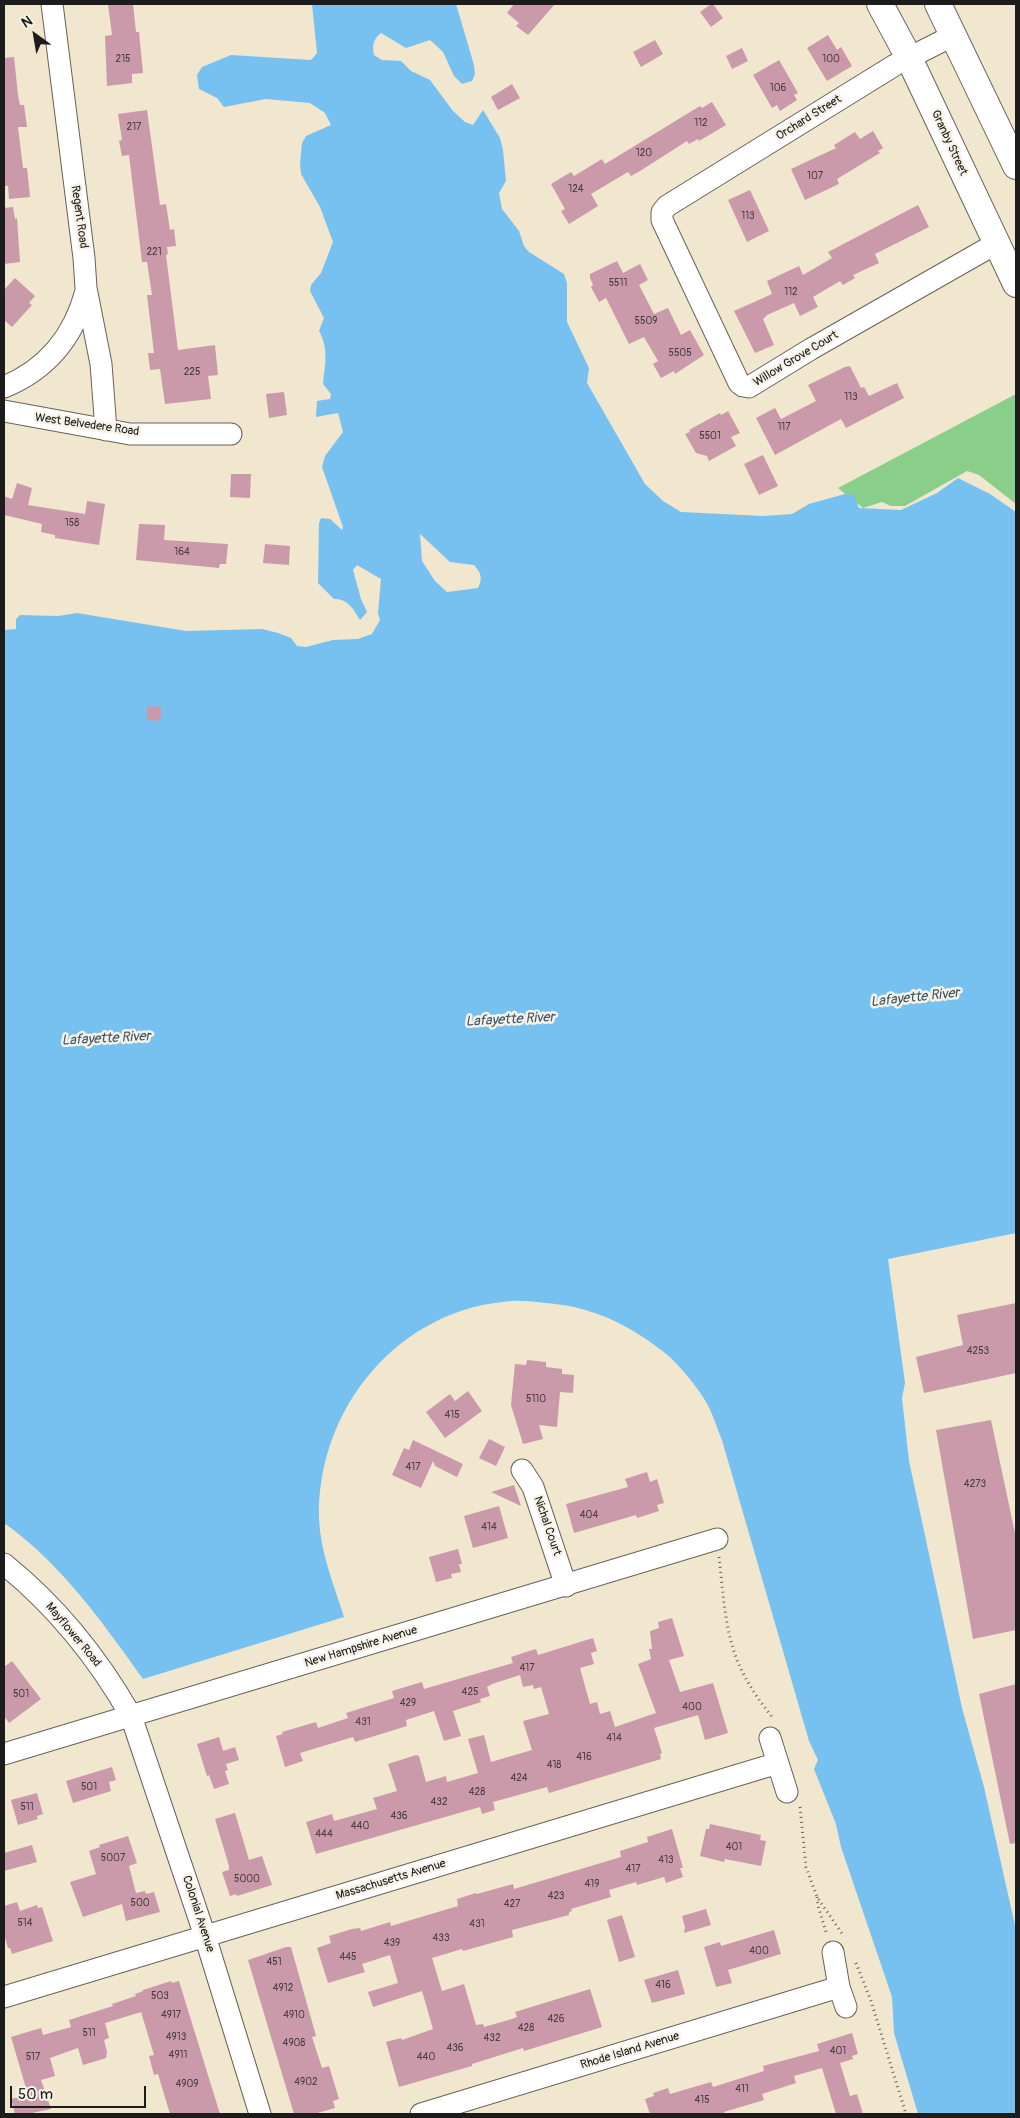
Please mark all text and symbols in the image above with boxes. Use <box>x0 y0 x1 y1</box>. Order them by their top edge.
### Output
north arrow <box>10 10 60 60</box>
text: N <box>18 12 35 32</box>
house number: 215 <box>116 53 130 65</box>
house number: 100 <box>822 53 840 65</box>
house number: 106 <box>770 82 786 94</box>
street label: Orchard Street <box>774 92 844 144</box>
street label: Granby Street <box>928 108 970 178</box>
house number: 112 <box>694 117 708 129</box>
house number: 217 <box>127 121 141 133</box>
house number: 120 <box>636 147 652 159</box>
house number: 107 <box>807 170 823 182</box>
house number: 124 <box>568 183 584 195</box>
street label: Regent Road <box>67 185 91 249</box>
house number: 113 <box>741 210 755 222</box>
house number: 221 <box>146 246 162 258</box>
house number: 5511 <box>609 277 627 289</box>
house number: 112 <box>784 286 798 298</box>
house number: 5509 <box>635 315 657 327</box>
street label: Willow Grove Court <box>751 328 841 390</box>
house number: 5505 <box>668 347 692 359</box>
house number: 225 <box>184 366 200 378</box>
house number: 113 <box>844 391 858 403</box>
street label: West Belvedere Road <box>34 411 140 439</box>
house number: 117 <box>777 421 791 433</box>
house number: 5501 <box>699 430 721 442</box>
house number: 158 <box>65 517 79 529</box>
house number: 164 <box>174 546 190 558</box>
water label: Lafayette River <box>870 985 960 1011</box>
water label: Lafayette River <box>465 1009 555 1031</box>
water label: Lafayette River <box>61 1028 151 1050</box>
house number: 4253 <box>967 1345 989 1357</box>
house number: 5110 <box>526 1393 546 1405</box>
house number: 415 <box>444 1409 460 1421</box>
house number: 417 <box>406 1461 420 1473</box>
house number: 4273 <box>964 1478 986 1490</box>
street label: Nichal Court <box>530 1494 564 1558</box>
house number: 404 <box>580 1509 598 1521</box>
house number: 414 <box>481 1521 497 1533</box>
street label: Mayflower Road <box>42 1600 104 1670</box>
street label: New Hampshire Avenue <box>303 1623 419 1671</box>
house number: 417 <box>520 1662 534 1674</box>
house number: 425 <box>462 1686 478 1698</box>
house number: 501 <box>13 1688 29 1700</box>
house number: 429 <box>400 1697 416 1709</box>
house number: 400 <box>682 1701 702 1713</box>
house number: 431 <box>355 1716 371 1728</box>
house number: 414 <box>606 1732 622 1744</box>
house number: 416 <box>576 1751 592 1763</box>
house number: 418 <box>547 1759 561 1771</box>
house number: 424 <box>510 1772 528 1784</box>
house number: 501 <box>81 1781 97 1793</box>
house number: 428 <box>469 1786 485 1798</box>
house number: 432 <box>431 1796 447 1808</box>
house number: 511 <box>20 1801 34 1813</box>
house number: 436 <box>390 1810 408 1822</box>
house number: 440 <box>351 1820 369 1832</box>
house number: 444 <box>315 1828 333 1840</box>
house number: 401 <box>726 1841 742 1853</box>
house number: 5007 <box>101 1852 125 1864</box>
house number: 413 <box>658 1854 674 1866</box>
street label: Massachusetts Avenue <box>334 1856 448 1904</box>
house number: 417 <box>626 1863 640 1875</box>
house number: 5000 <box>234 1873 260 1885</box>
street label: Colonial Avenue <box>179 1874 217 1954</box>
house number: 419 <box>585 1878 599 1890</box>
house number: 423 <box>548 1890 564 1902</box>
house number: 500 <box>130 1897 150 1909</box>
house number: 427 <box>504 1898 520 1910</box>
house number: 514 <box>17 1917 33 1929</box>
house number: 431 <box>469 1918 485 1930</box>
house number: 433 <box>433 1932 449 1944</box>
house number: 439 <box>384 1937 400 1949</box>
house number: 400 <box>749 1945 769 1957</box>
house number: 445 <box>339 1951 357 1963</box>
house number: 451 <box>266 1956 282 1968</box>
house number: 416 <box>655 1979 671 1991</box>
house number: 4912 <box>273 1982 293 1994</box>
house number: 503 <box>151 1990 169 2002</box>
house number: 4917 <box>161 2009 181 2021</box>
house number: 4910 <box>283 2009 305 2021</box>
house number: 426 <box>547 2013 565 2025</box>
house number: 428 <box>518 2022 534 2034</box>
house number: 511 <box>82 2027 96 2039</box>
street label: Rhode Island Avenue <box>579 2029 681 2073</box>
house number: 4913 <box>166 2031 186 2043</box>
house number: 432 <box>484 2032 500 2044</box>
house number: 4908 <box>283 2037 305 2049</box>
house number: 436 <box>446 2042 464 2054</box>
house number: 401 <box>830 2045 846 2057</box>
house number: 4911 <box>169 2049 187 2061</box>
house number: 517 <box>26 2051 40 2063</box>
house number: 440 <box>417 2051 435 2063</box>
scale bar <box>12 2076 149 2108</box>
house number: 4902 <box>294 2076 318 2088</box>
house number: 4909 <box>176 2078 198 2090</box>
house number: 411 <box>735 2083 749 2095</box>
text: 50 m <box>18 2085 53 2104</box>
house number: 415 <box>694 2094 710 2106</box>

